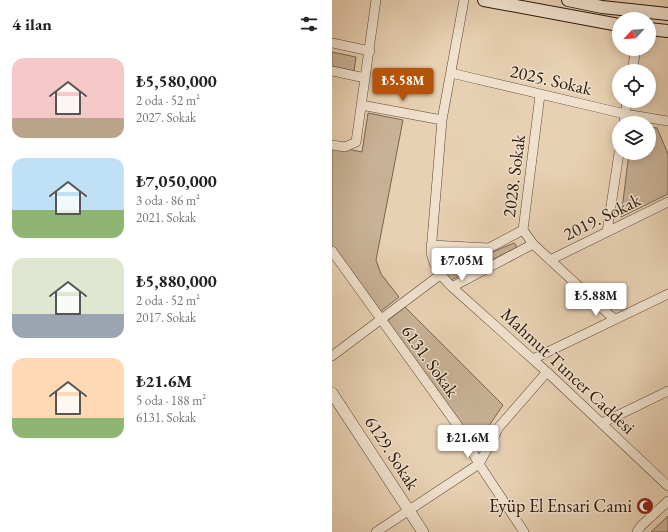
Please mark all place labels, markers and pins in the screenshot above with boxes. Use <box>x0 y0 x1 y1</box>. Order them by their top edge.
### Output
pin: ₺5.58M <box>370 68 436 102</box>
pin: ₺7.05M <box>429 248 495 282</box>
pin: ₺5.88M <box>563 283 629 317</box>
pin: ₺21.6M <box>435 425 501 459</box>
place label: Eyüp El Ensari Cami <box>489 494 633 517</box>
mosque icon: Eyüp El Ensari Cami <box>635 496 655 516</box>

